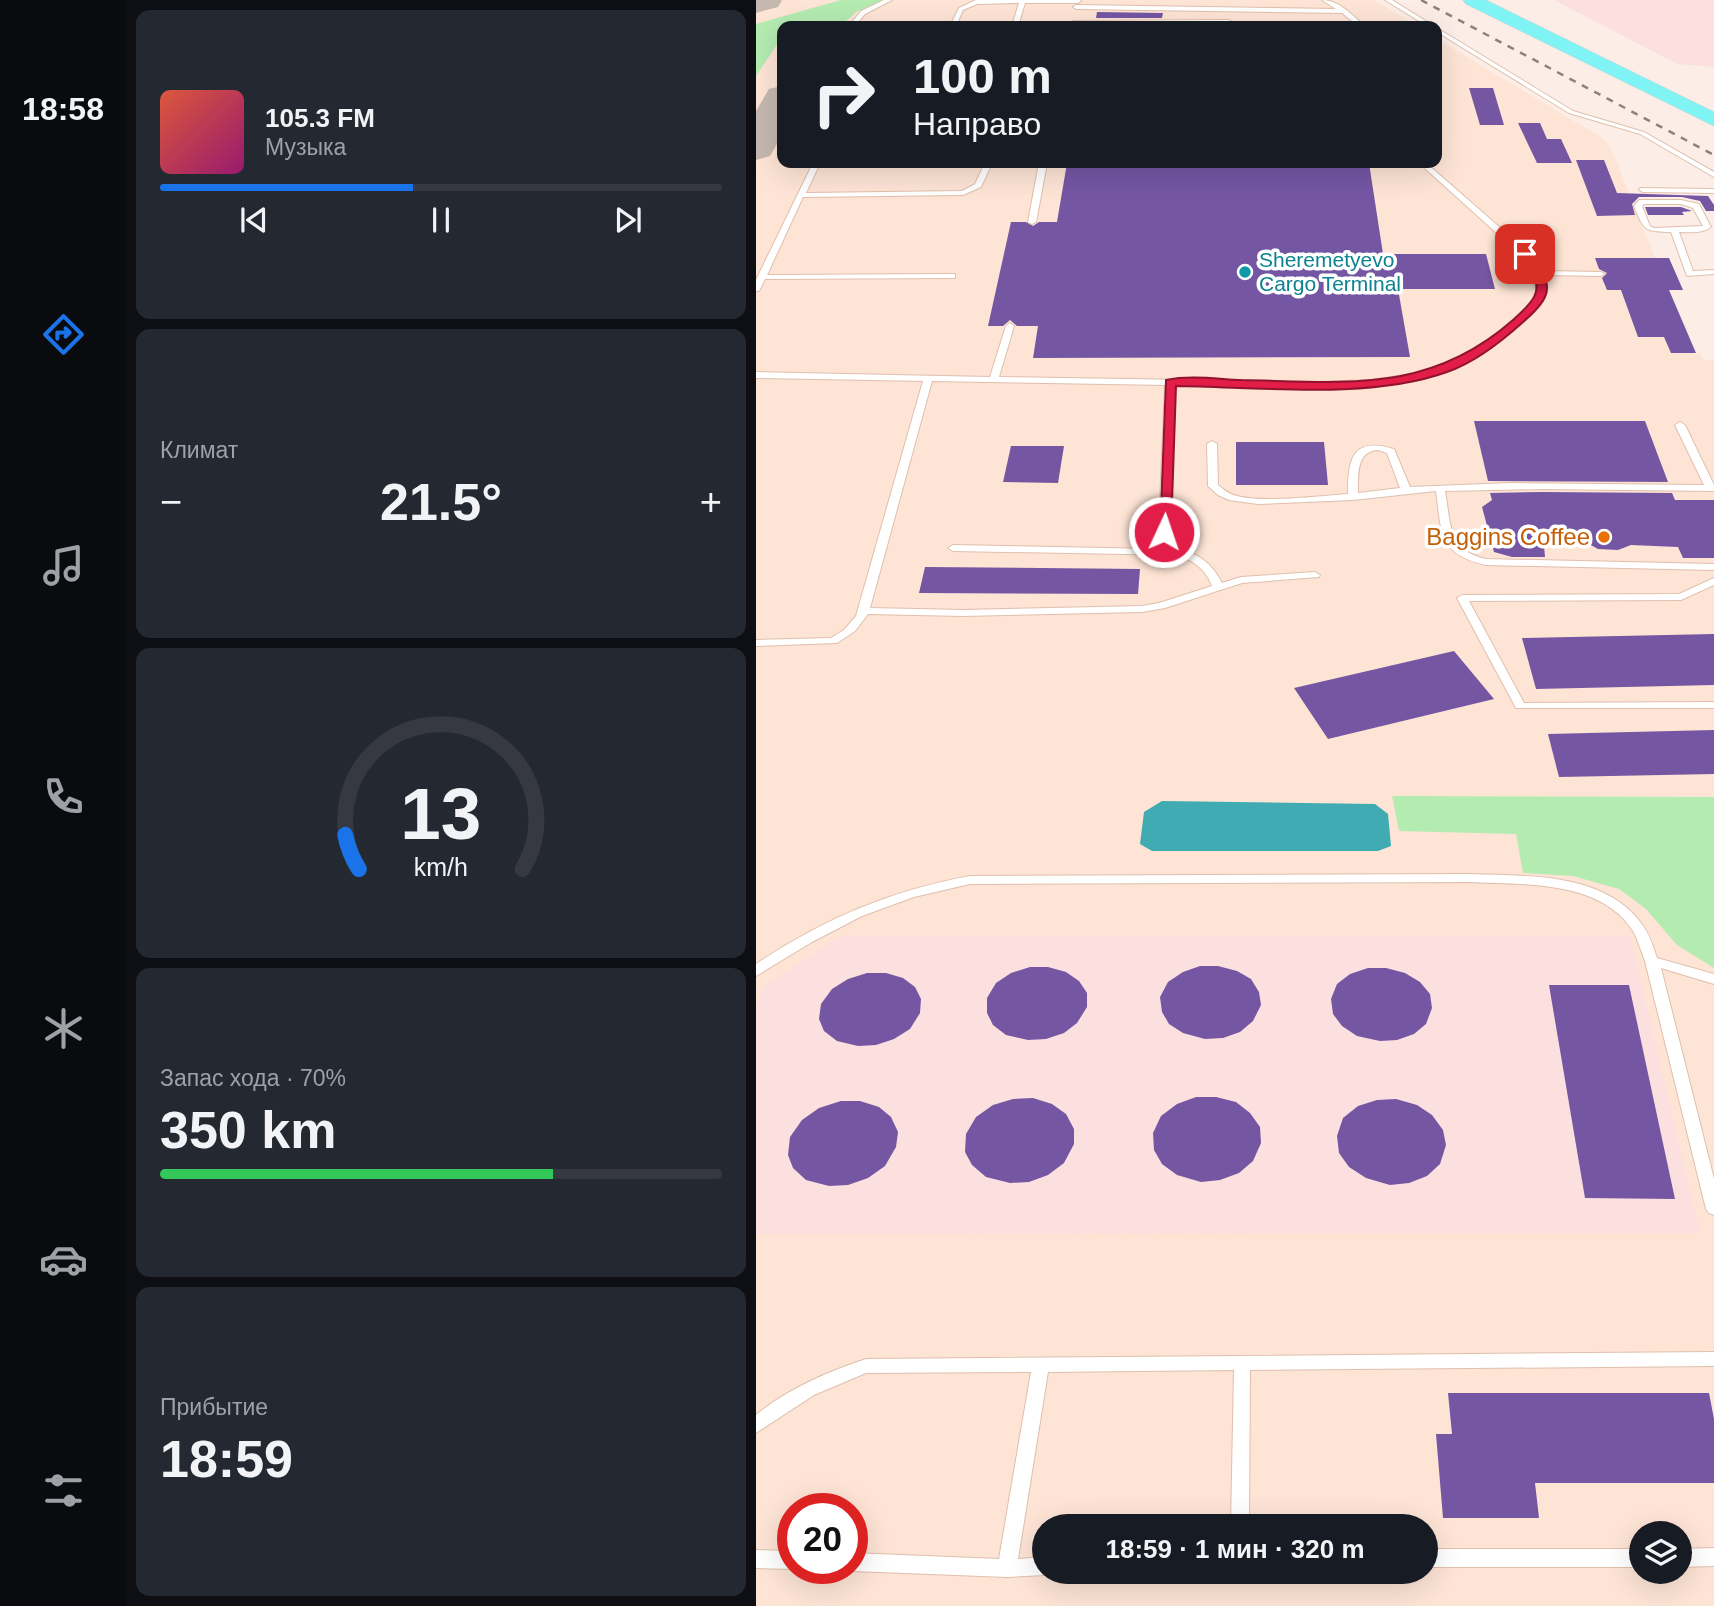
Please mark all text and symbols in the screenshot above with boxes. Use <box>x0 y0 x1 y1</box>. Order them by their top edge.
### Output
icon: right <box>798 49 889 140</box>
text: 100 m <box>913 49 1052 103</box>
text: 18:58 <box>22 91 104 127</box>
text: 105.3 FM <box>265 103 375 133</box>
text: Направо <box>913 106 1041 142</box>
text: Музыка <box>265 134 346 160</box>
icon: previous <box>235 201 273 239</box>
icon: pause <box>422 201 460 239</box>
icon: next <box>609 201 647 239</box>
pin <box>1495 224 1555 284</box>
icon: arrive <box>1506 235 1544 273</box>
place label: Sheremetyevo Cargo Terminal <box>1259 248 1401 295</box>
marker: Sheremetyevo Cargo Terminal <box>1237 264 1253 280</box>
icon: directions <box>39 310 88 359</box>
text: Климат <box>160 437 238 463</box>
text: 21.5° <box>380 473 502 531</box>
text: − <box>160 481 182 523</box>
text: + <box>700 481 722 523</box>
position arrow <box>1127 495 1201 569</box>
place label: Baggins Coffee <box>1426 523 1590 550</box>
marker: Baggins Coffee <box>1596 529 1612 545</box>
icon: music <box>39 541 88 590</box>
icon: phone <box>39 772 88 821</box>
text: 13 <box>401 773 481 854</box>
text: km/h <box>414 853 468 881</box>
icon: climate <box>39 1004 88 1053</box>
text: Запас хода · 70% <box>160 1065 346 1091</box>
text: 350 km <box>160 1101 336 1159</box>
icon: car <box>39 1235 88 1284</box>
text: Прибытие <box>160 1394 268 1420</box>
text: 18:59 <box>160 1430 293 1488</box>
icon: filters <box>39 1466 88 1515</box>
speed limit sign: 20 <box>777 1493 868 1584</box>
map controls <box>1629 1521 1692 1584</box>
button: layers <box>1629 1521 1692 1584</box>
text: 18:59 · 1 мин · 320 m <box>1105 1534 1365 1564</box>

